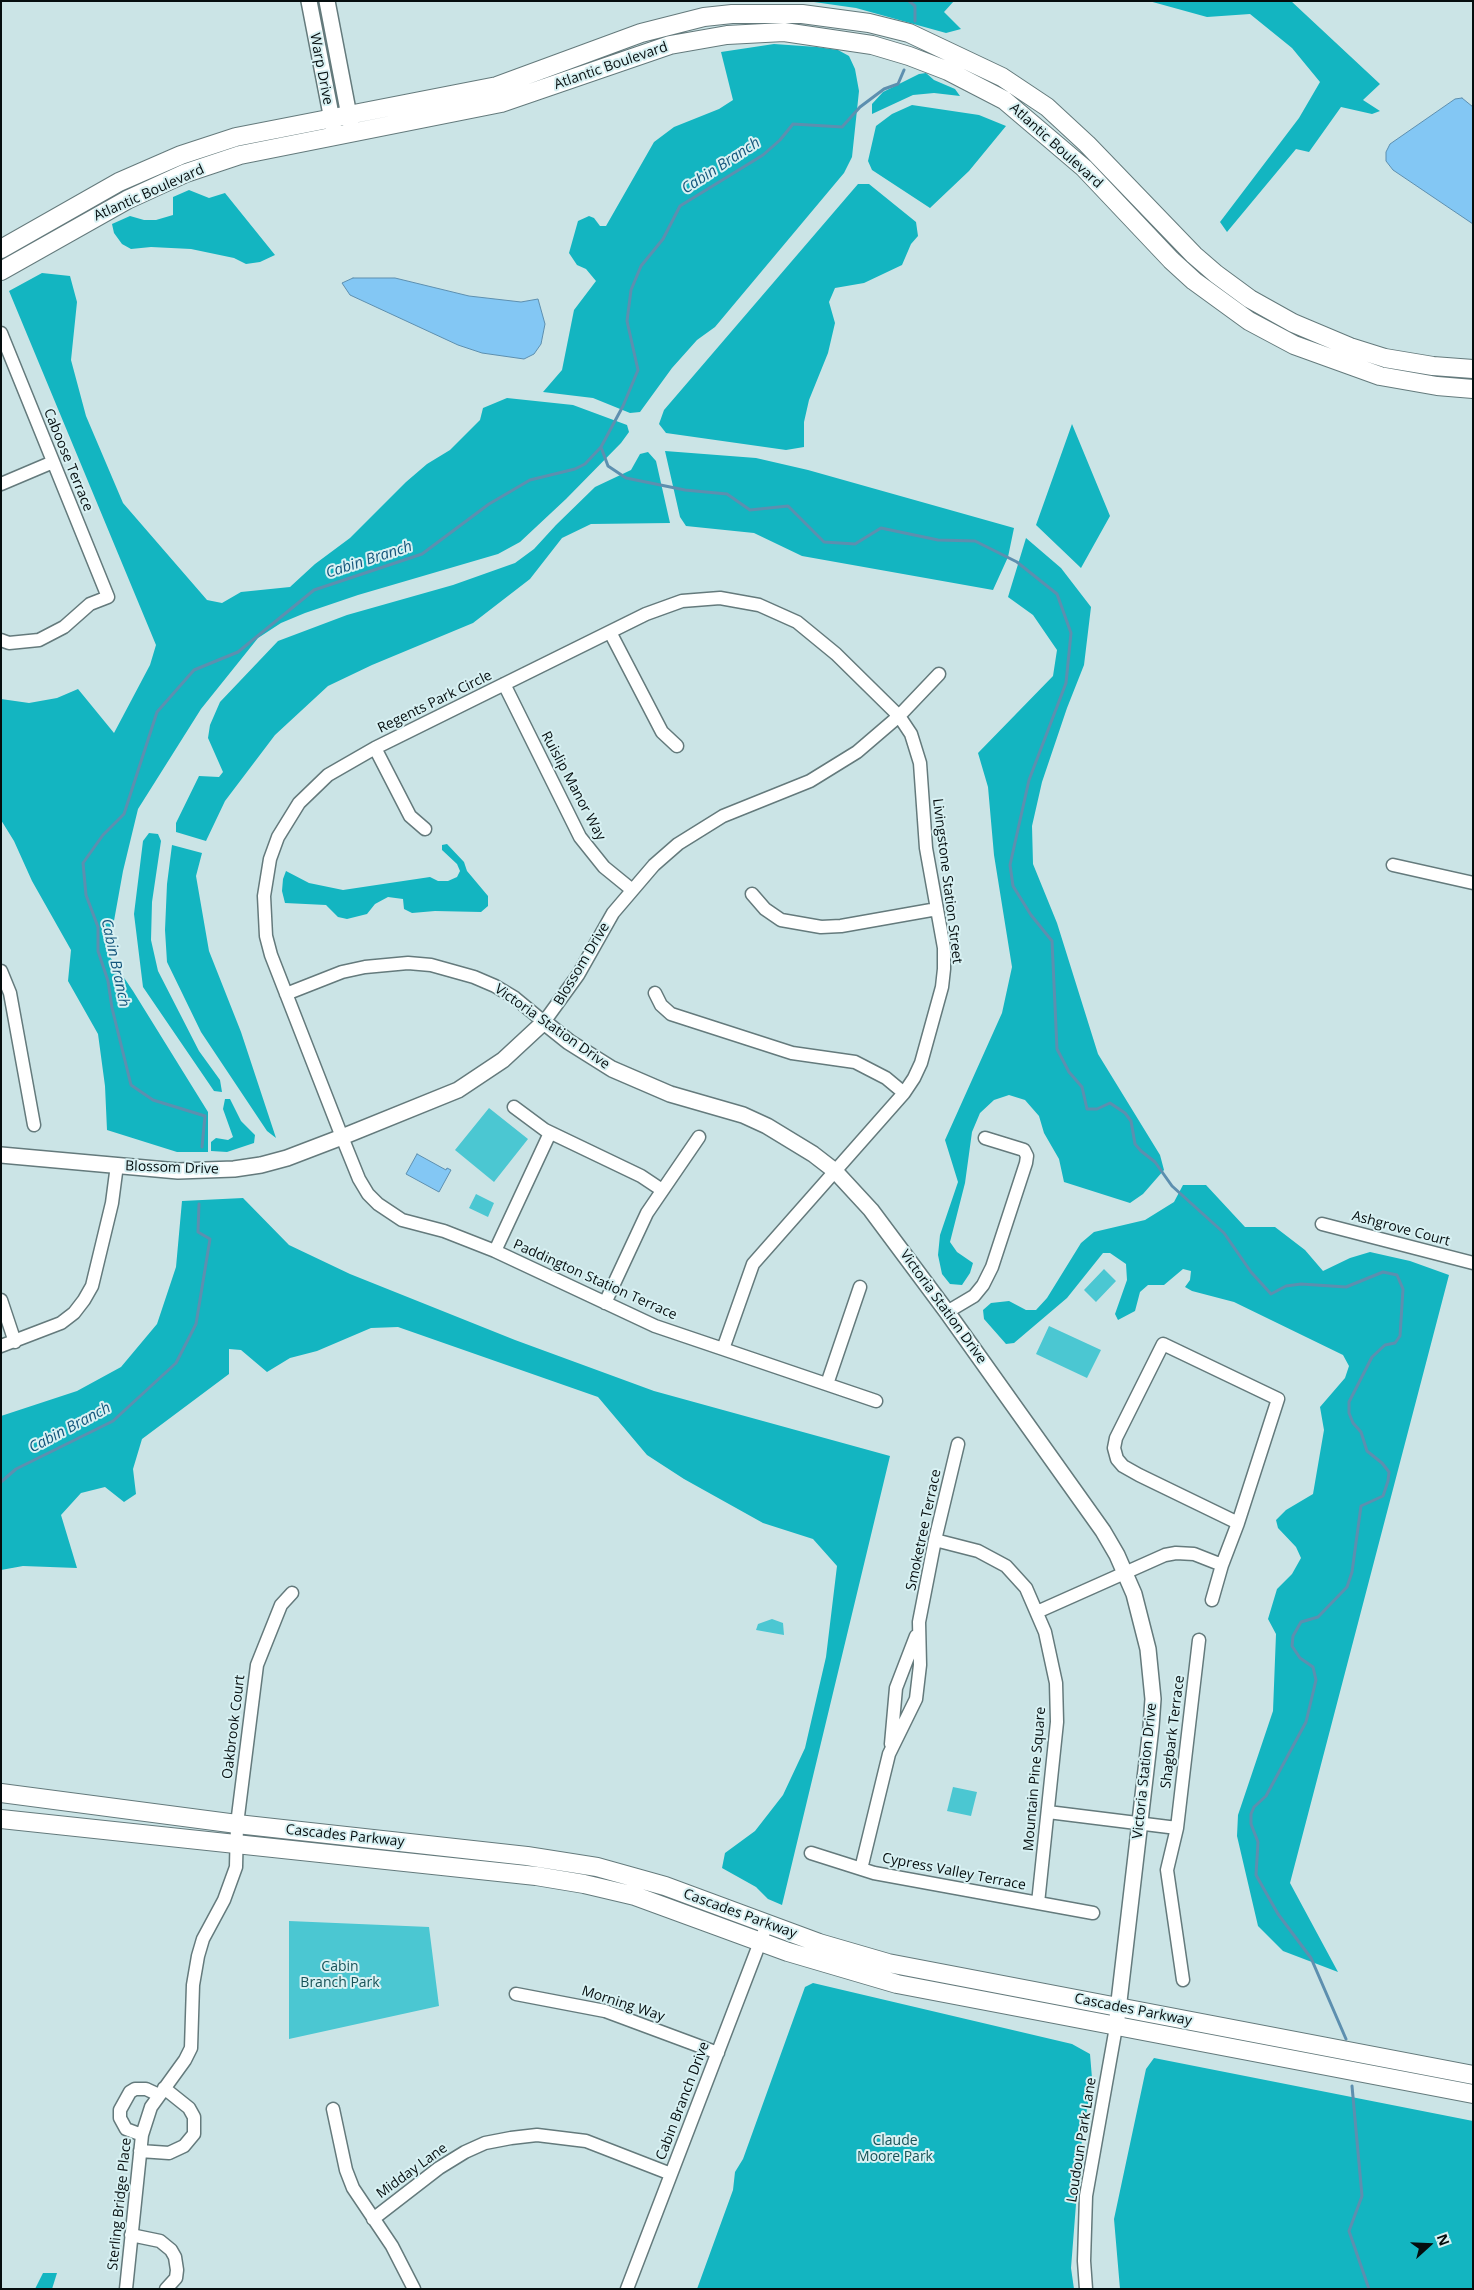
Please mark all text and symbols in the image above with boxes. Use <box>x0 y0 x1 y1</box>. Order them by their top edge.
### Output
street label: Warp Drive <box>306 32 336 106</box>
street label: Atlantic Boulevard <box>552 39 670 93</box>
street label: Atlantic Boulevard <box>1006 100 1106 192</box>
water label: Cabin Branch <box>678 134 764 198</box>
street label: Atlantic Boulevard <box>91 161 207 225</box>
street label: Caboose Terrace <box>40 406 96 514</box>
water label: Cabin Branch <box>324 538 414 582</box>
street label: Regents Park Circle <box>375 667 495 737</box>
street label: Ruislip Manor Way <box>537 729 609 843</box>
street label: Livingstone Station Street <box>929 797 965 965</box>
water label: Cabin Branch <box>97 917 133 1009</box>
street label: Blossom Drive <box>551 920 613 1008</box>
street label: Victoria Station Drive <box>491 981 613 1073</box>
street label: Blossom Drive <box>125 1158 219 1178</box>
street label: Ashgrove Court <box>1350 1208 1452 1250</box>
street label: Paddington Station Terrace <box>510 1236 680 1324</box>
street label: Victoria Station Drive <box>896 1247 990 1367</box>
water label: Cabin Branch <box>26 1399 114 1457</box>
street label: Smoketree Terrace <box>903 1468 945 1592</box>
street label: Oakbrook Court <box>219 1674 249 1780</box>
street label: Shagbark Terrace <box>1158 1674 1188 1790</box>
street label: Victoria Station Drive <box>1130 1702 1160 1840</box>
street label: Mountain Pine Square <box>1020 1706 1050 1852</box>
street label: Cascades Parkway <box>285 1821 405 1851</box>
street label: Cypress Valley Terrace <box>881 1850 1027 1894</box>
street label: Cascades Parkway <box>681 1886 799 1942</box>
park label: Cabin Branch Park <box>300 1959 380 1991</box>
street label: Morning Way <box>579 1983 667 2025</box>
street label: Cascades Parkway <box>1073 1990 1193 2030</box>
street label: Cabin Branch Drive <box>653 2040 713 2162</box>
street label: Loudoun Park Lane <box>1064 2076 1100 2204</box>
park label: Claude Moore Park <box>857 2133 933 2166</box>
street label: Sterling Bridge Place <box>105 2137 135 2271</box>
street label: Midday Lane <box>373 2140 451 2202</box>
north arrow <box>1404 2220 1454 2270</box>
text: N <box>1433 2231 1454 2248</box>

